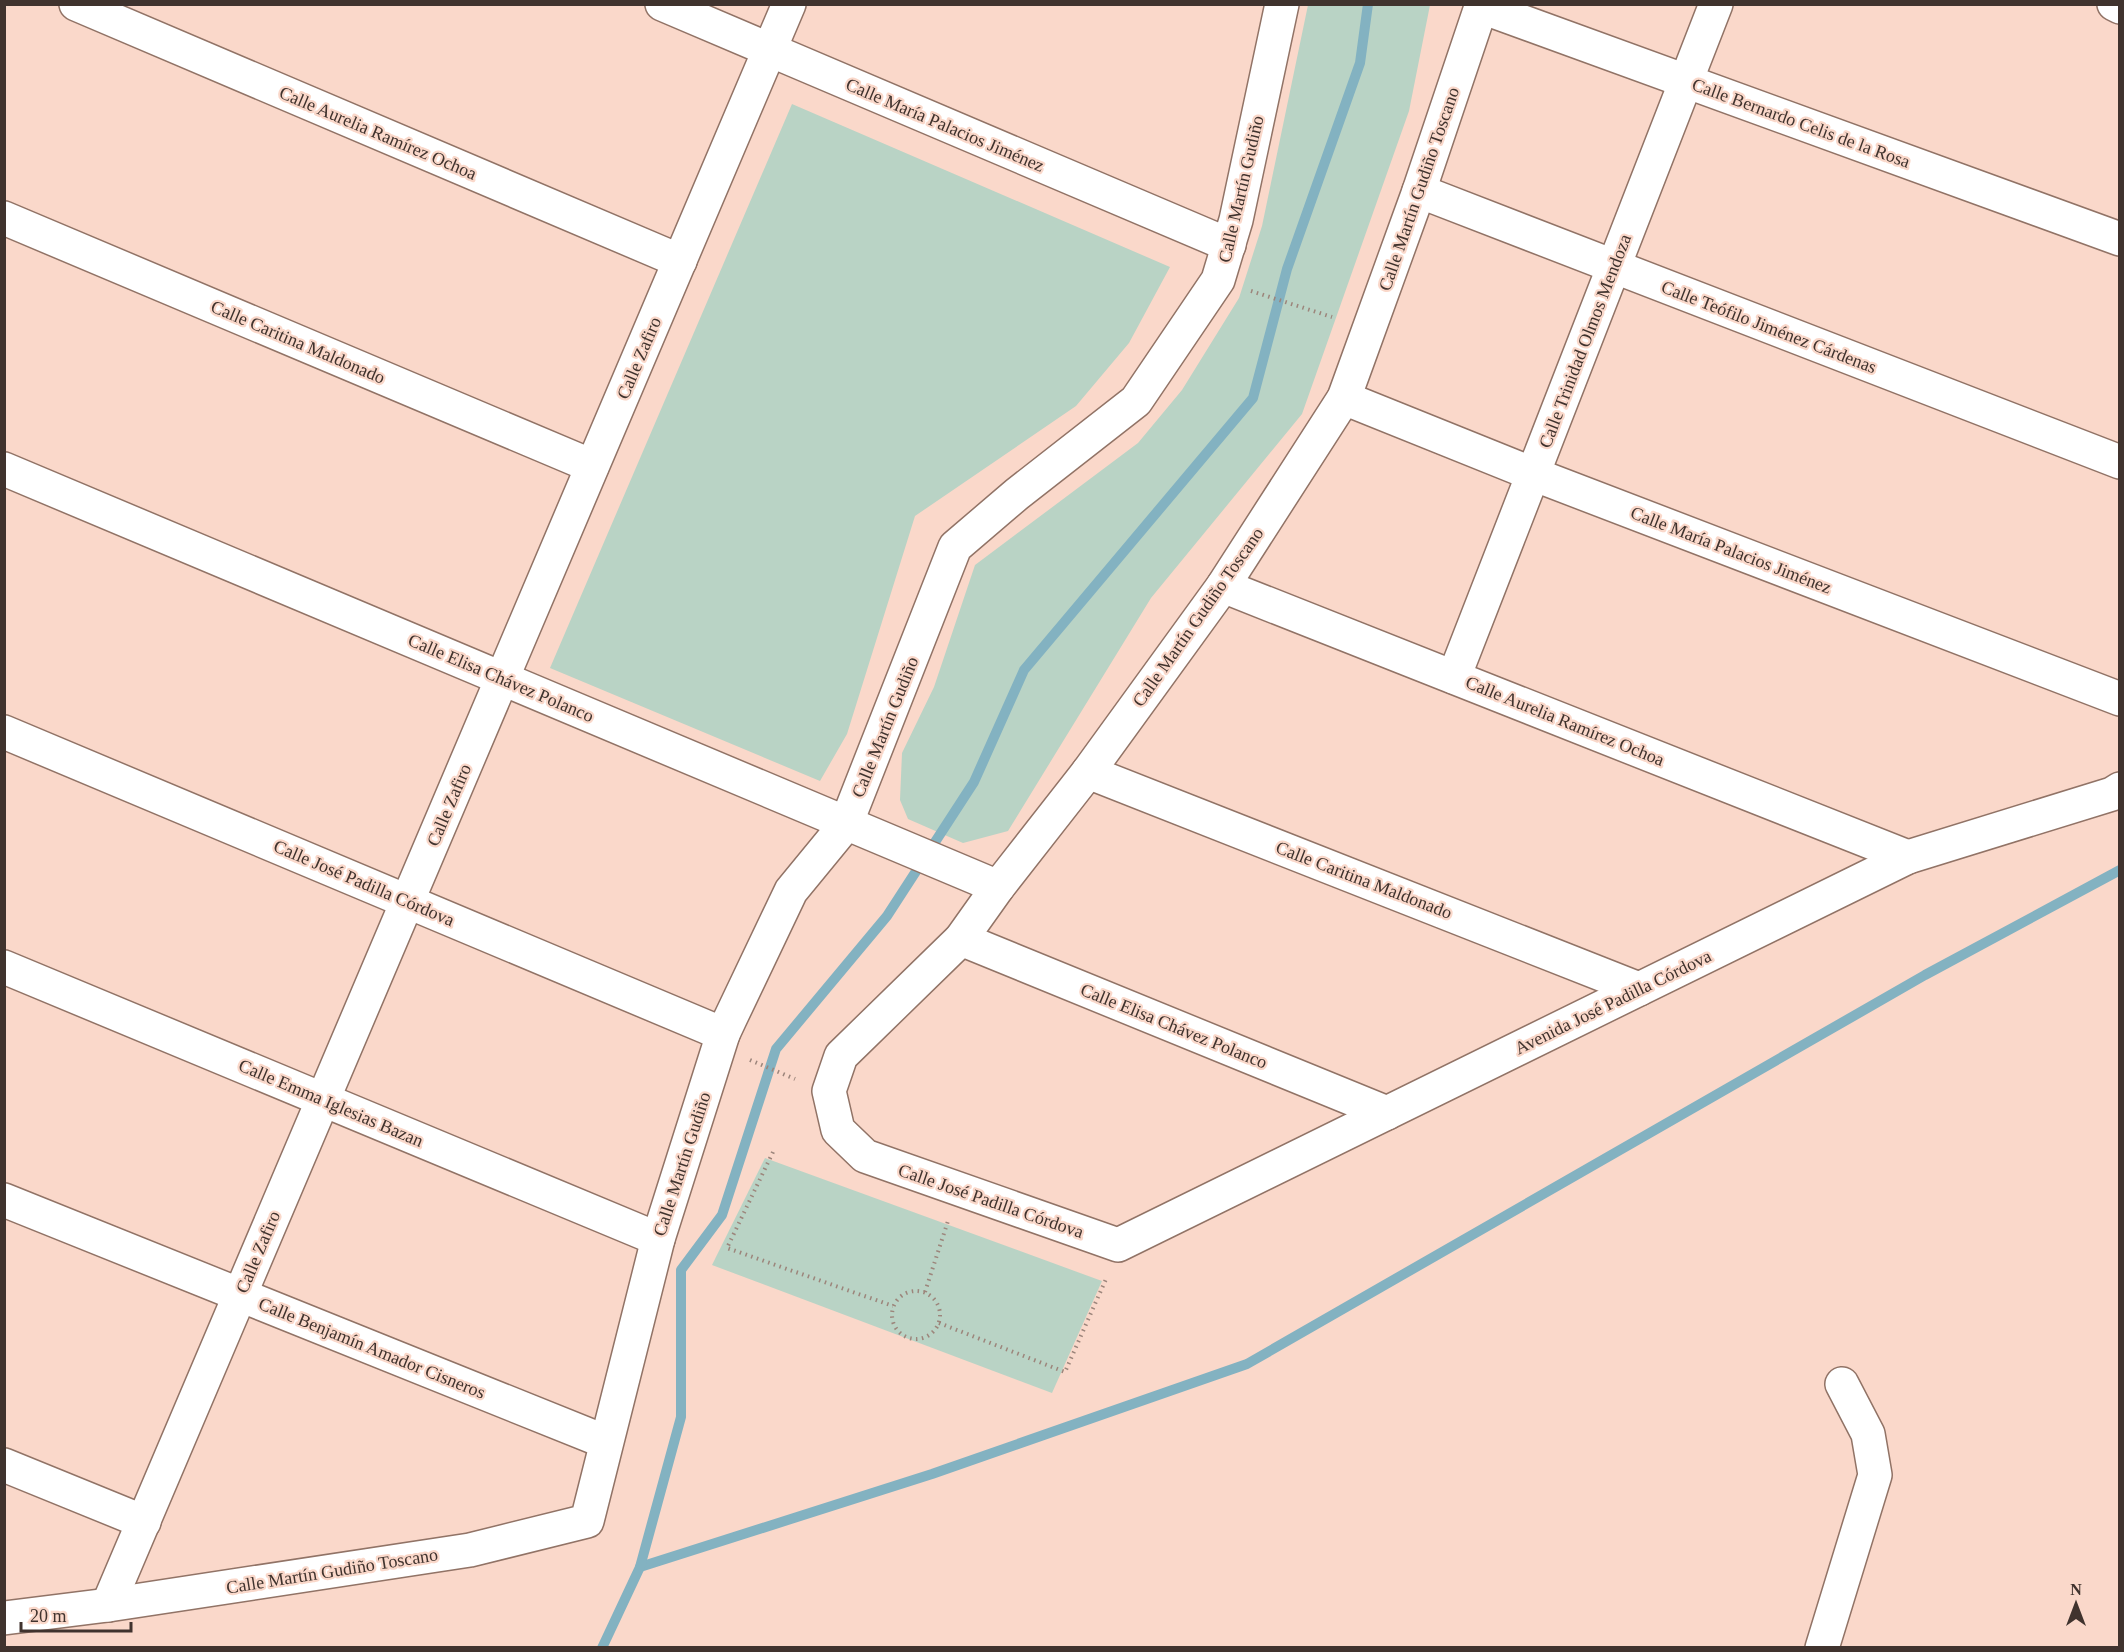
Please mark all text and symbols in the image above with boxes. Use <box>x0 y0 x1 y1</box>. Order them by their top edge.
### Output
street label: Calle María Palacios Jiménez <box>843 74 1047 176</box>
street label: Calle Bernardo Celis de la Rosa <box>1689 74 1913 172</box>
street label: Calle Aurelia Ramírez Ochoa <box>276 82 480 184</box>
street label: Calle Martín Gudiño Toscano <box>1375 85 1463 293</box>
street label: Calle Martín Gudiño <box>1214 114 1268 264</box>
street label: Calle Trinidad Olmos Mendoza <box>1535 231 1635 451</box>
street label: Calle Teófilo Jiménez Cárdenas <box>1659 277 1879 377</box>
street label: Calle Caritina Maldonado <box>208 296 388 388</box>
street label: Calle Zafiro <box>613 314 665 402</box>
street label: Calle María Palacios Jiménez <box>1628 502 1834 598</box>
street label: Calle Martín Gudiño Toscano <box>1128 524 1268 710</box>
street label: Calle Elisa Chávez Polanco <box>405 630 597 726</box>
street label: Calle Martín Gudiño <box>848 654 922 800</box>
street label: Calle Aurelia Ramírez Ochoa <box>1463 672 1667 770</box>
street label: Calle Zafiro <box>423 761 475 849</box>
street label: Calle José Padilla Córdova <box>271 836 457 930</box>
street label: Calle Caritina Maldonado <box>1273 837 1455 923</box>
street label: Avenida José Padilla Córdova <box>1511 946 1715 1058</box>
street label: Calle Elisa Chávez Polanco <box>1078 979 1270 1073</box>
street label: Calle Emma Iglesias Bazan <box>236 1055 426 1151</box>
street label: Calle Martín Gudiño <box>649 1090 715 1238</box>
street label: Calle José Padilla Córdova <box>896 1160 1086 1242</box>
street label: Calle Zafiro <box>232 1208 284 1296</box>
street label: Calle Benjamín Amador Cisneros <box>256 1293 488 1403</box>
street label: Calle Martín Gudiño Toscano <box>225 1544 439 1598</box>
north arrow <box>2046 1574 2106 1634</box>
text: N <box>2070 1581 2082 1598</box>
scale bar <box>21 1595 130 1633</box>
text: 20 m <box>30 1606 67 1626</box>

